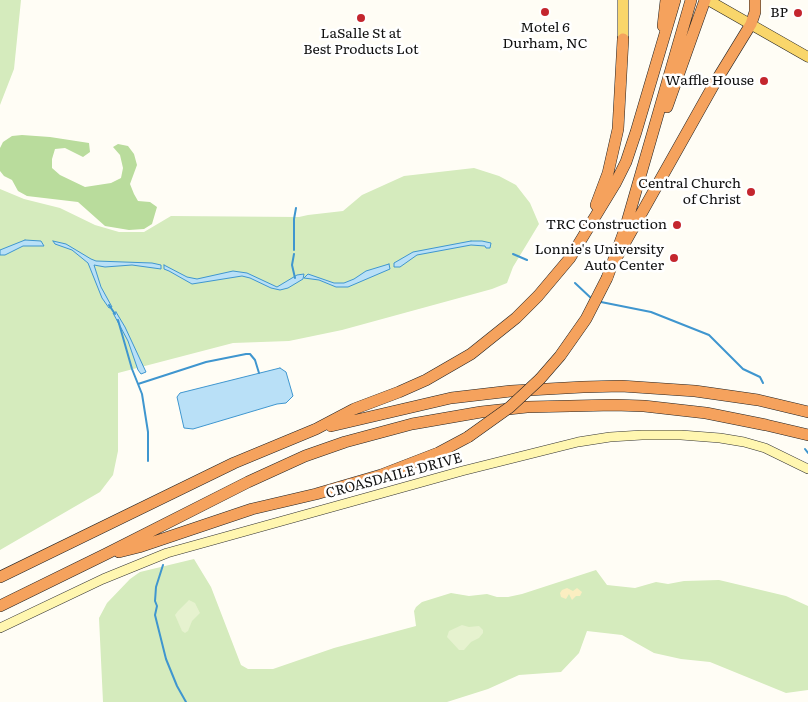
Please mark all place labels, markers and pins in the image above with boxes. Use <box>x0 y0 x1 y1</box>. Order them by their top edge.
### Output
place label: BP <box>770 5 788 21</box>
marker: Motel 6 Durham, NC <box>539 6 551 18</box>
marker: BP <box>792 7 804 19</box>
marker: LaSalle St at Best Products Lot <box>355 12 367 24</box>
place label: Motel 6 Durham, NC <box>503 20 587 52</box>
place label: LaSalle St at Best Products Lot <box>303 26 419 58</box>
place label: Waffle House <box>665 73 754 89</box>
marker: Waffle House <box>758 75 770 87</box>
place label: Central Church of Christ <box>638 176 741 208</box>
marker: Central Church of Christ <box>745 186 757 198</box>
place label: TRC Construction <box>546 217 667 233</box>
marker: TRC Construction <box>671 219 683 231</box>
place label: Lonnie's University Auto Center <box>535 242 664 274</box>
marker: Lonnie's University Auto Center <box>668 252 680 264</box>

